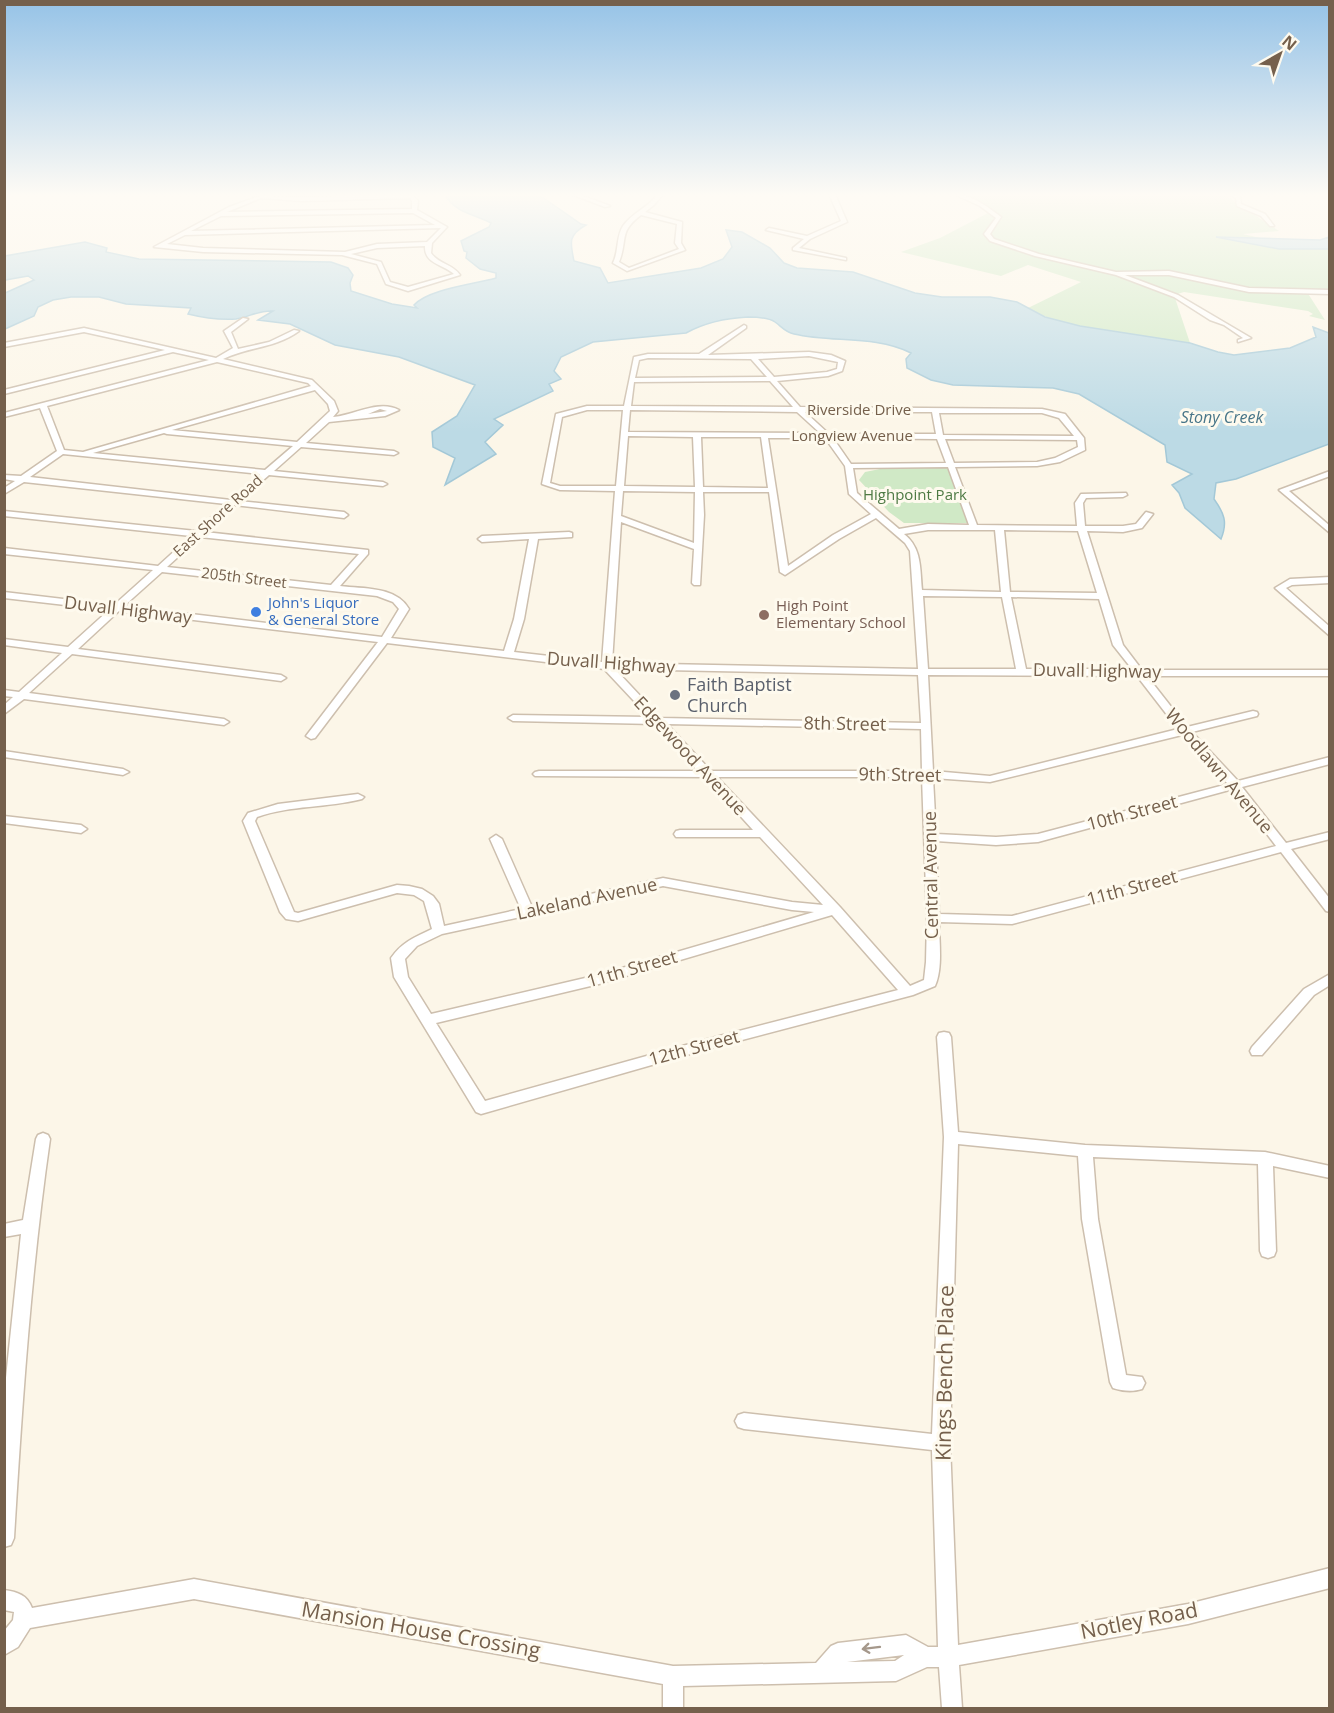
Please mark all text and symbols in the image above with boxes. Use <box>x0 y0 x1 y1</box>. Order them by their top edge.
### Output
north arrow <box>1250 24 1310 84</box>
text: N <box>1278 30 1302 55</box>
street label: Riverside Drive <box>807 399 911 419</box>
water label: Stony Creek <box>1181 406 1264 428</box>
street label: Longview Avenue <box>791 425 913 445</box>
street label: East Shore Road <box>168 470 266 561</box>
park label: Highpoint Park <box>863 484 967 504</box>
street label: 205th Street <box>200 562 288 592</box>
street label: Duvall Highway <box>63 589 194 629</box>
place label: John's Liquor & General Store <box>266 592 379 629</box>
place label: High Point Elementary School <box>776 595 906 632</box>
marker: John's Liquor & General Store <box>249 605 263 619</box>
marker: High Point Elementary School <box>757 608 771 622</box>
street label: Duvall Highway <box>546 646 677 679</box>
street label: Duvall Highway <box>1033 657 1162 683</box>
place label: Faith Baptist Church <box>687 672 792 717</box>
marker: Faith Baptist Church <box>668 688 682 702</box>
street label: Edgewood Avenue <box>629 691 752 820</box>
street label: Woodlawn Avenue <box>1160 703 1279 838</box>
street label: 8th Street <box>803 710 887 736</box>
street label: 9th Street <box>858 761 942 787</box>
street label: 10th Street <box>1084 788 1180 836</box>
street label: Central Avenue <box>917 811 943 939</box>
street label: 11th Street <box>1084 863 1180 911</box>
street label: Lakeland Avenue <box>514 871 659 925</box>
street label: 11th Street <box>584 944 680 992</box>
street label: 12th Street <box>646 1023 742 1071</box>
street label: Kings Bench Place <box>928 1285 960 1461</box>
street label: Mansion House Crossing <box>300 1594 543 1664</box>
street label: Notley Road <box>1078 1595 1200 1645</box>
one-way arrow <box>861 1643 881 1654</box>

